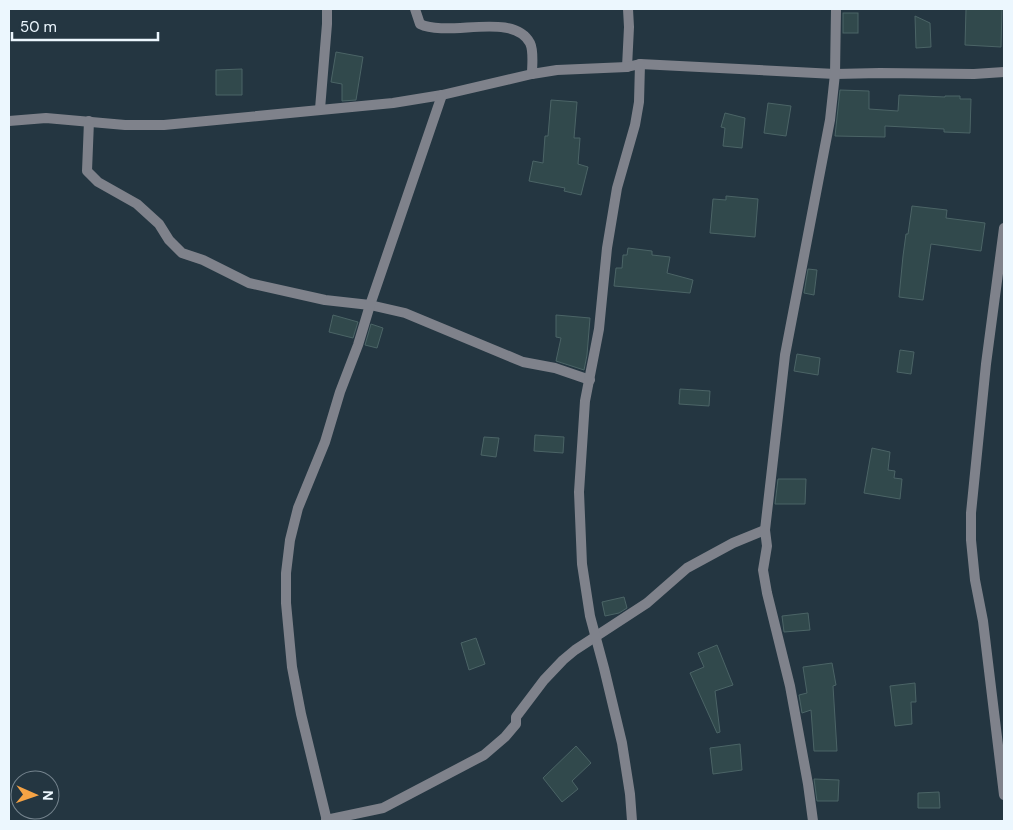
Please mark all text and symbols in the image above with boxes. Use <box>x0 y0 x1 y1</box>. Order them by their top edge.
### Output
scale bar <box>12 10 159 42</box>
text: 50 m <box>20 17 57 37</box>
north arrow <box>10 770 60 820</box>
text: N <box>39 790 57 801</box>

